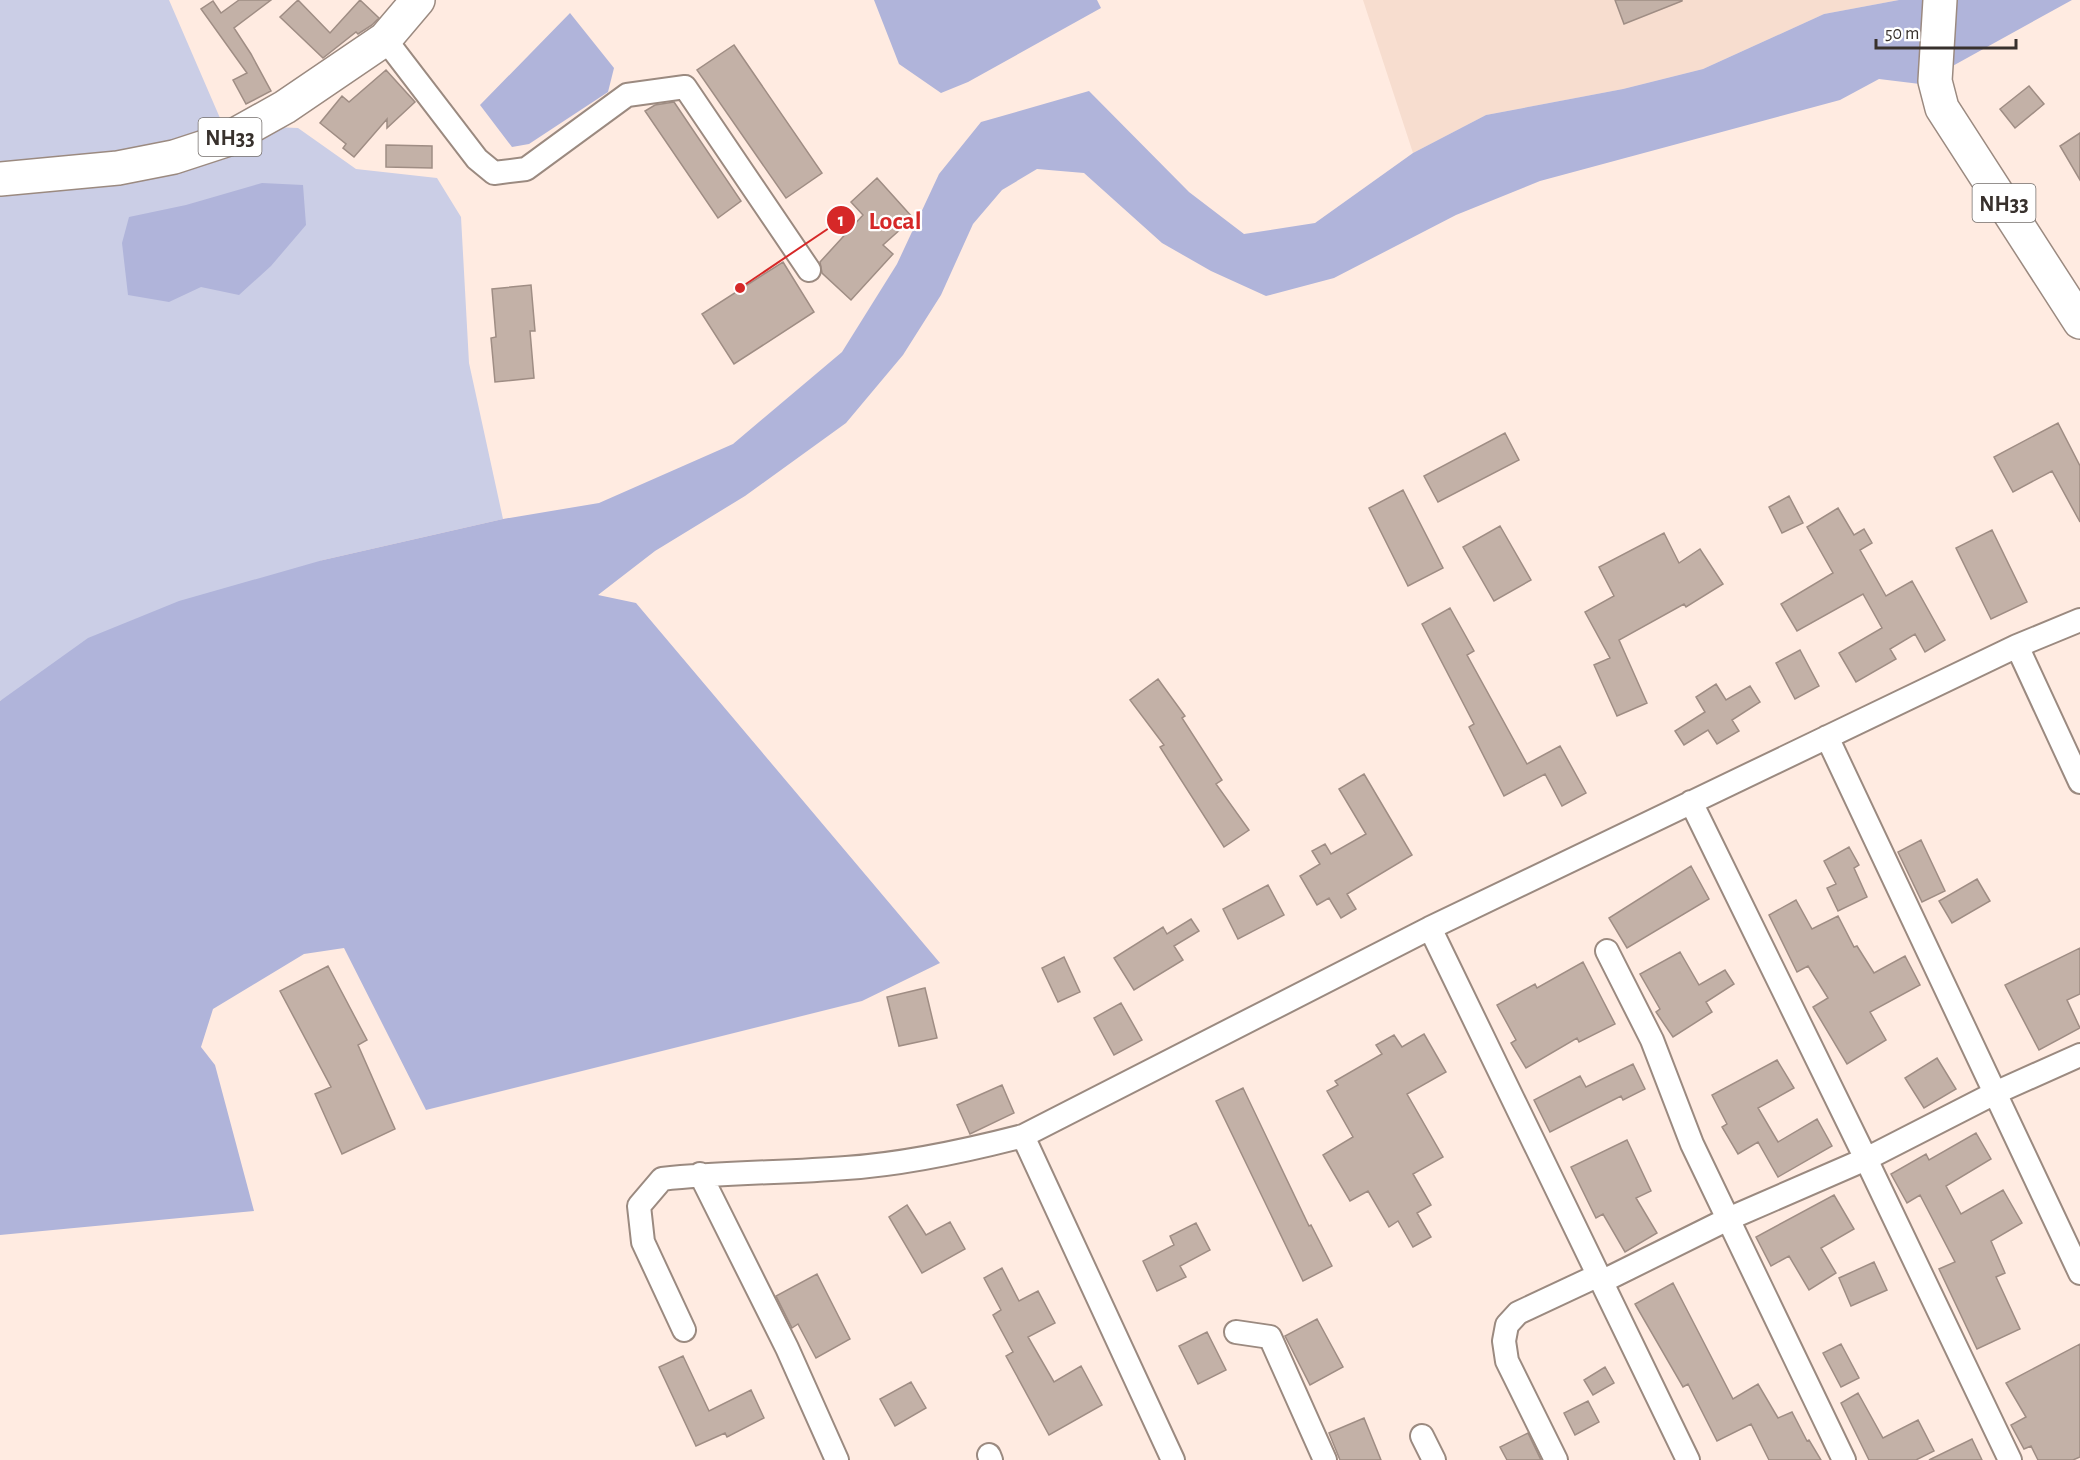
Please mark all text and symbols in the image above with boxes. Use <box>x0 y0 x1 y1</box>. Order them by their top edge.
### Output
scale bar <box>1876 12 2016 50</box>
text: 50 m <box>1885 25 1919 43</box>
road number: NH33 <box>198 118 262 156</box>
road number: NH33 <box>1972 184 2036 222</box>
callout: Local <box>826 198 933 242</box>
text: Local <box>868 208 922 234</box>
text: 1 <box>838 212 844 230</box>

